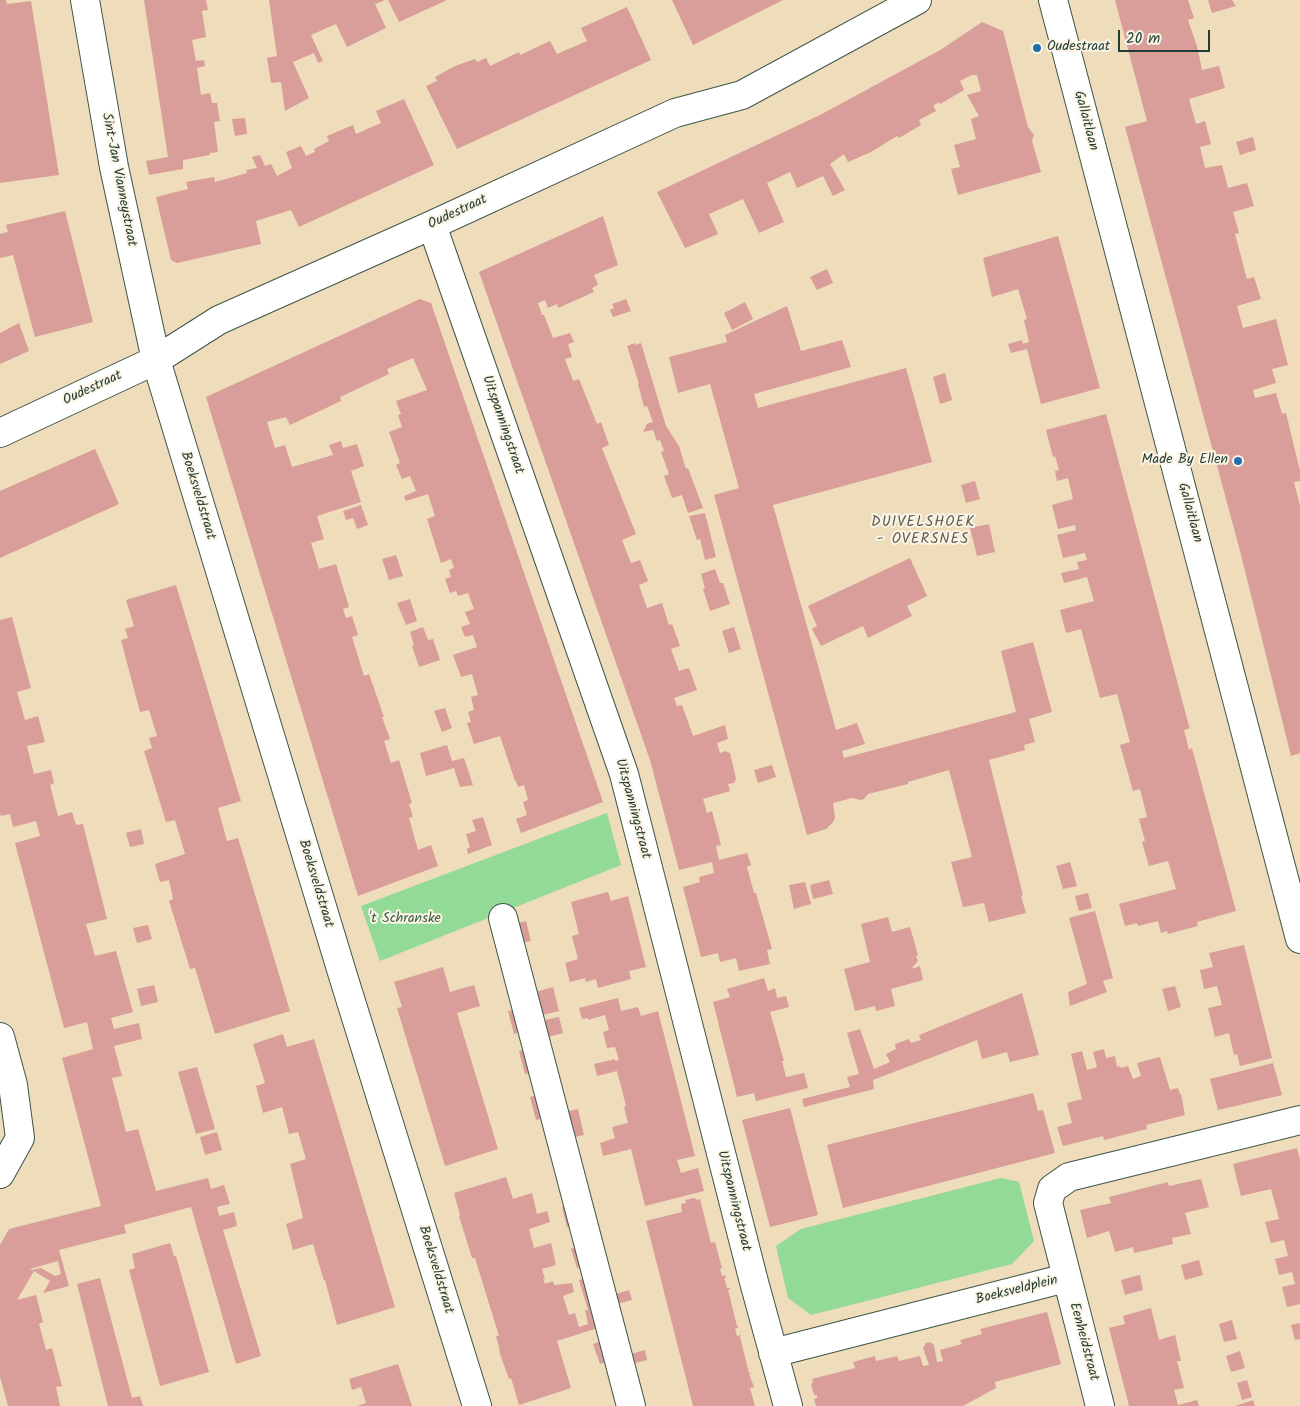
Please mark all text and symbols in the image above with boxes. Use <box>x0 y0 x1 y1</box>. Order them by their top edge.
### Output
scale bar <box>1120 20 1212 52</box>
text: 20 m <box>1126 27 1160 51</box>
place label: Oudestraat <box>1047 40 1110 56</box>
marker: Oudestraat <box>1031 42 1043 54</box>
street label: Gallaitlaan <box>1069 89 1101 153</box>
street label: Sint-Jan Vianneystraat <box>97 112 139 248</box>
street label: Oudestraat <box>426 192 490 234</box>
street label: Oudestraat <box>61 368 125 410</box>
street label: Uitspanningstraat <box>477 373 527 477</box>
street label: Boeksveldstraat <box>176 450 218 542</box>
place label: Made By Ellen <box>1142 453 1228 469</box>
marker: Made By Ellen <box>1232 455 1244 467</box>
street label: Gallaitlaan <box>1173 481 1205 545</box>
district label: DUIVELSHOEK - OVERSNES <box>870 514 976 549</box>
street label: Uitspanningstraat <box>611 757 653 861</box>
street label: Boeksveldstraat <box>294 838 336 930</box>
park label: 't Schranske <box>369 912 441 928</box>
street label: Uitspanningstraat <box>712 1149 754 1253</box>
street label: Boeksveldstraat <box>414 1224 456 1316</box>
street label: Boeksveldplein <box>974 1273 1060 1309</box>
street label: Eenheidstraat <box>1064 1301 1102 1383</box>

